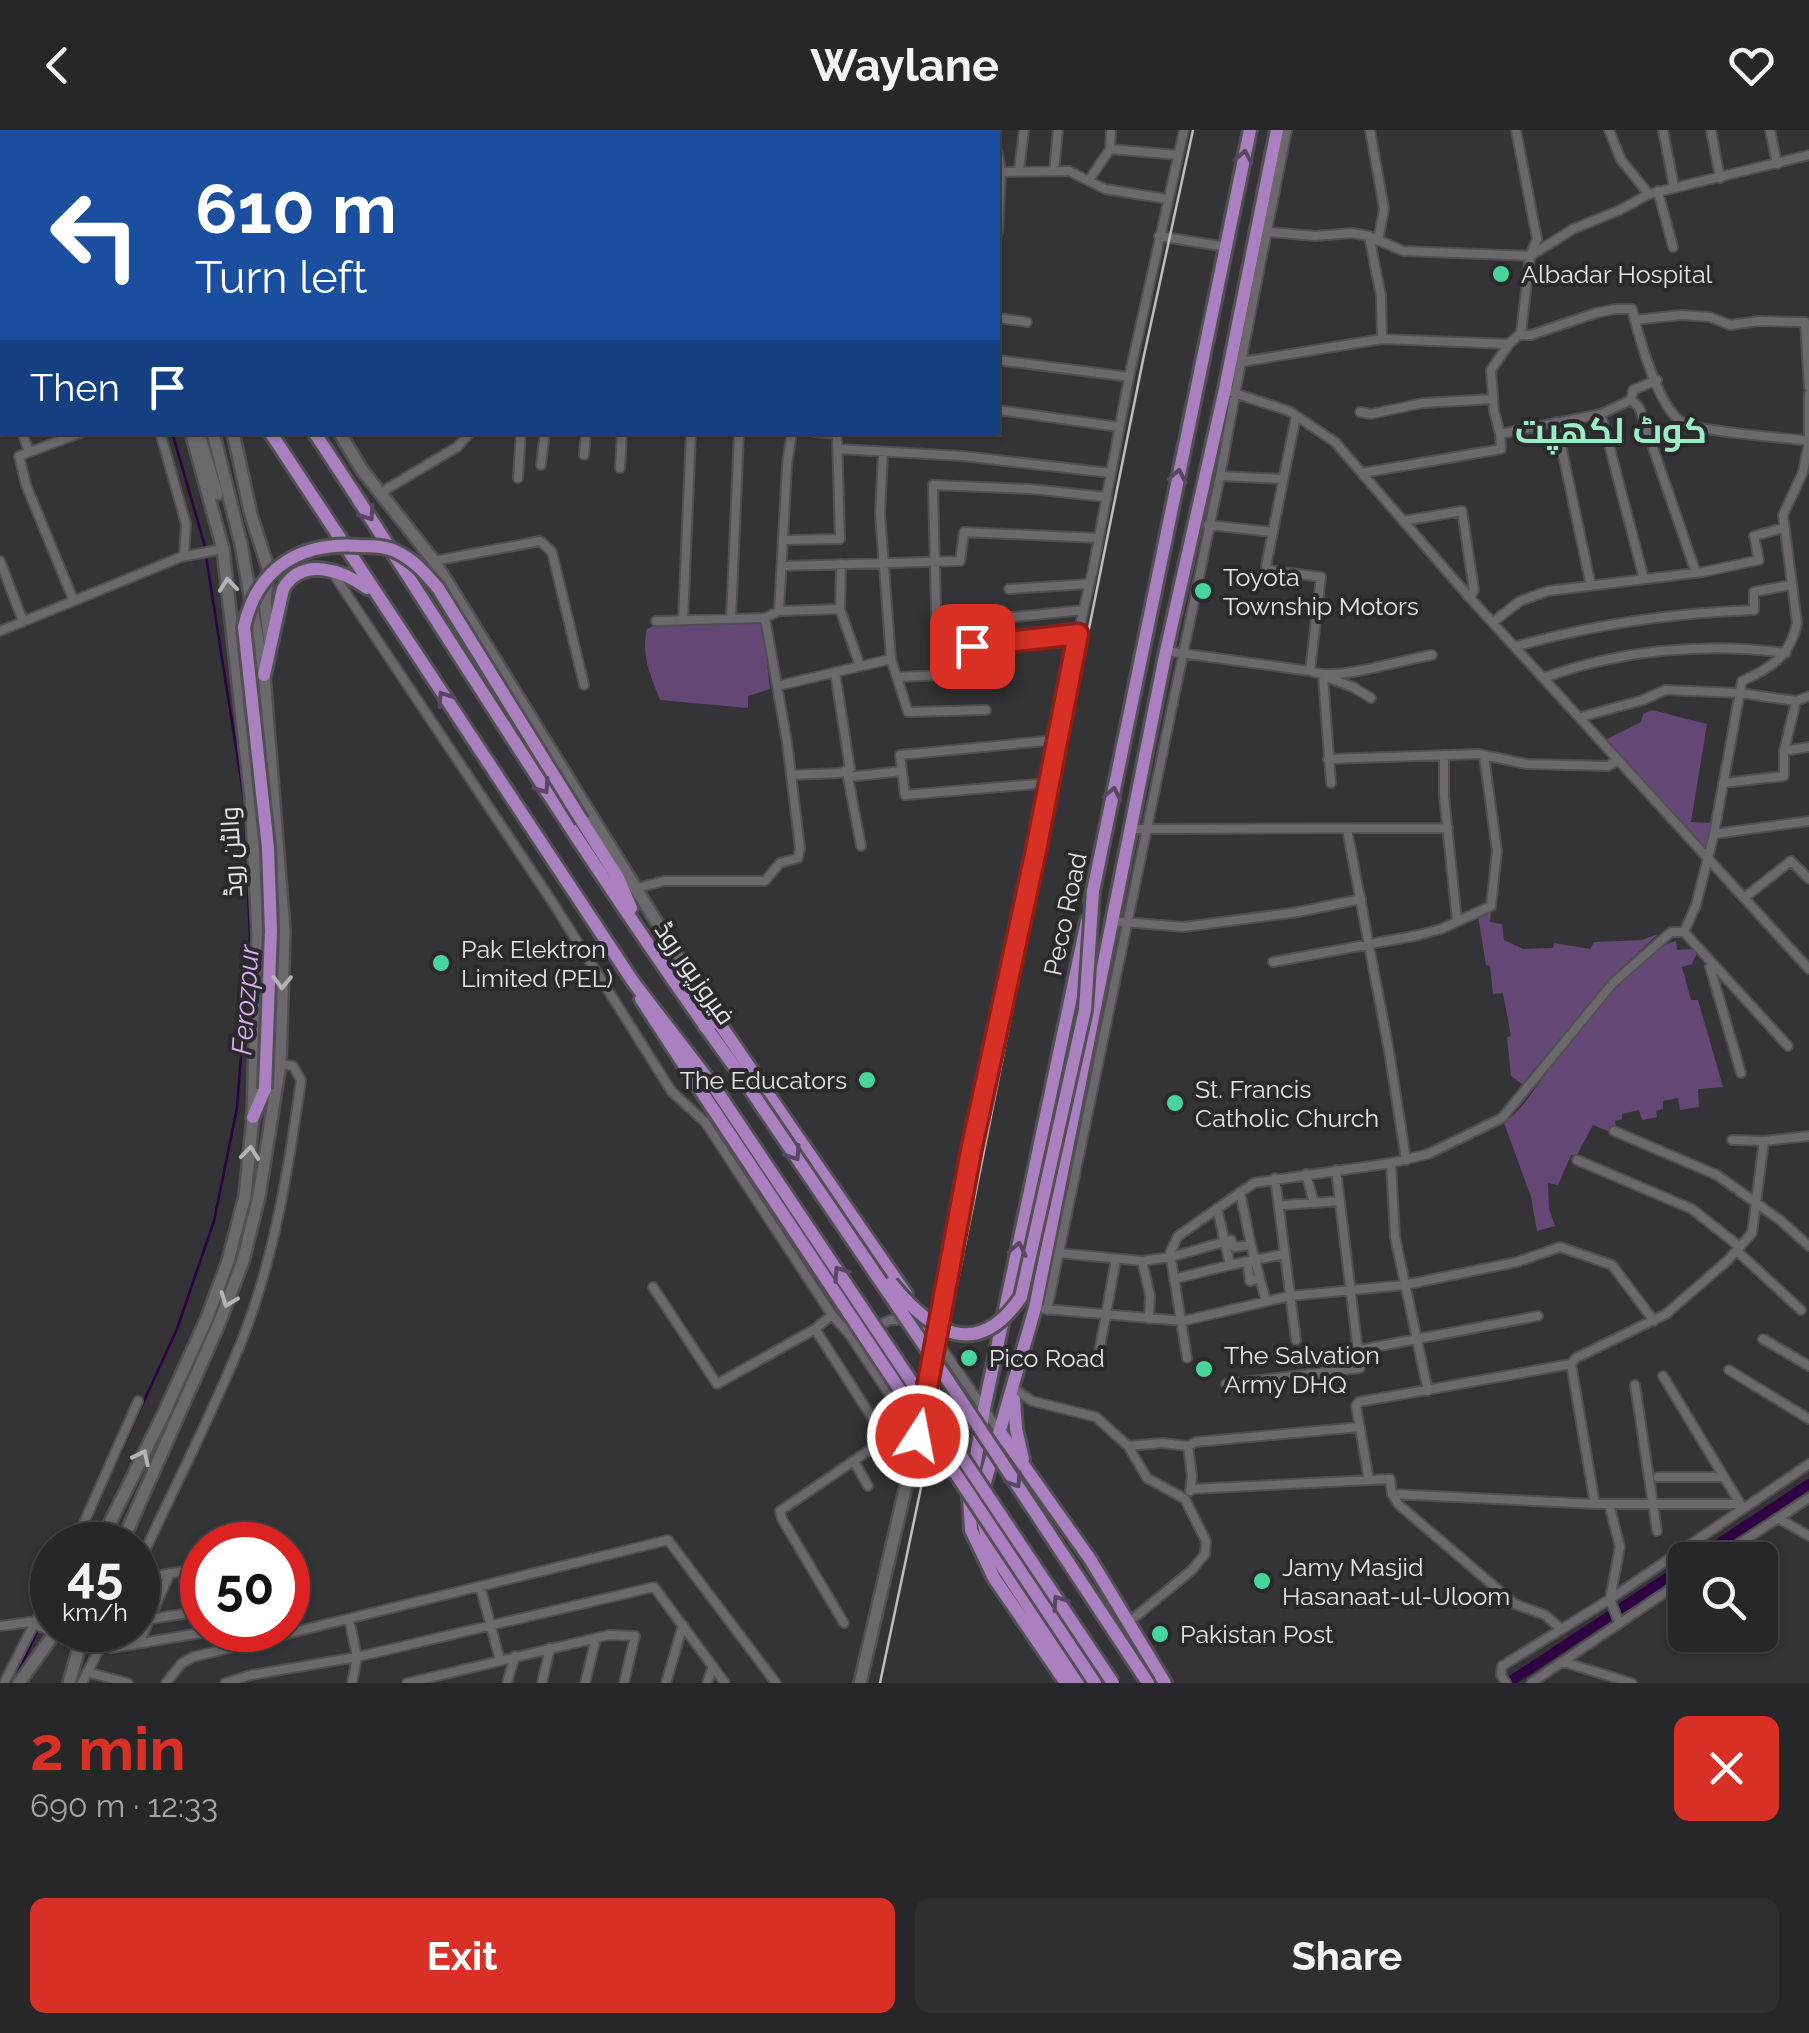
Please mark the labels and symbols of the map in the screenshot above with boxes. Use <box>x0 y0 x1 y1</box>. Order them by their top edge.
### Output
one-way arrow <box>1233 149 1254 166</box>
place label: Albadar Hospital <box>1521 259 1713 289</box>
marker: Albadar Hospital <box>1490 263 1512 285</box>
district label: کوٹ لکھپت <box>1515 410 1707 455</box>
one-way arrow <box>1166 467 1187 484</box>
one-way arrow <box>356 502 374 521</box>
place label: Toyota Township Motors <box>1223 562 1419 621</box>
one-way arrow <box>218 576 239 592</box>
marker: Toyota Township Motors <box>1192 580 1214 602</box>
pin <box>930 604 1015 689</box>
one-way arrow <box>437 690 456 708</box>
one-way arrow <box>531 777 550 795</box>
one-way arrow <box>1102 786 1123 803</box>
street label: والٹن روڈ <box>214 806 248 898</box>
street label: Peco Road <box>1037 850 1093 978</box>
street label: فیروزپور روڈ <box>647 916 741 1031</box>
place label: Pak Elektron Limited (PEL) <box>461 934 613 993</box>
water label: Ferozpur <box>225 942 266 1056</box>
marker: Pak Elektron Limited (PEL) <box>430 952 452 974</box>
one-way arrow <box>272 974 293 990</box>
place label: The Educators <box>680 1065 847 1095</box>
marker: The Educators <box>856 1069 878 1091</box>
place label: St. Francis Catholic Church <box>1195 1074 1379 1133</box>
marker: St. Francis Catholic Church <box>1164 1092 1186 1114</box>
one-way arrow <box>782 1142 800 1161</box>
one-way arrow <box>238 1145 260 1161</box>
one-way arrow <box>1006 1241 1027 1258</box>
one-way arrow <box>833 1266 852 1284</box>
one-way arrow <box>219 1291 240 1308</box>
place label: The Salvation Army DHQ <box>1224 1340 1380 1399</box>
place label: Pico Road <box>989 1343 1105 1373</box>
marker: Pico Road <box>958 1347 980 1369</box>
marker: The Salvation Army DHQ <box>1193 1358 1215 1380</box>
position arrow <box>866 1384 970 1488</box>
one-way arrow <box>130 1450 150 1468</box>
one-way arrow <box>1003 1470 1021 1489</box>
speed limit sign: 50 <box>180 1522 310 1652</box>
place label: Jamy Masjid Hasanaat-ul-Uloom <box>1282 1552 1510 1611</box>
marker: Jamy Masjid Hasanaat-ul-Uloom <box>1251 1570 1273 1592</box>
one-way arrow <box>1053 1594 1071 1613</box>
place label: Pakistan Post <box>1180 1619 1334 1649</box>
marker: Pakistan Post <box>1149 1623 1171 1645</box>

